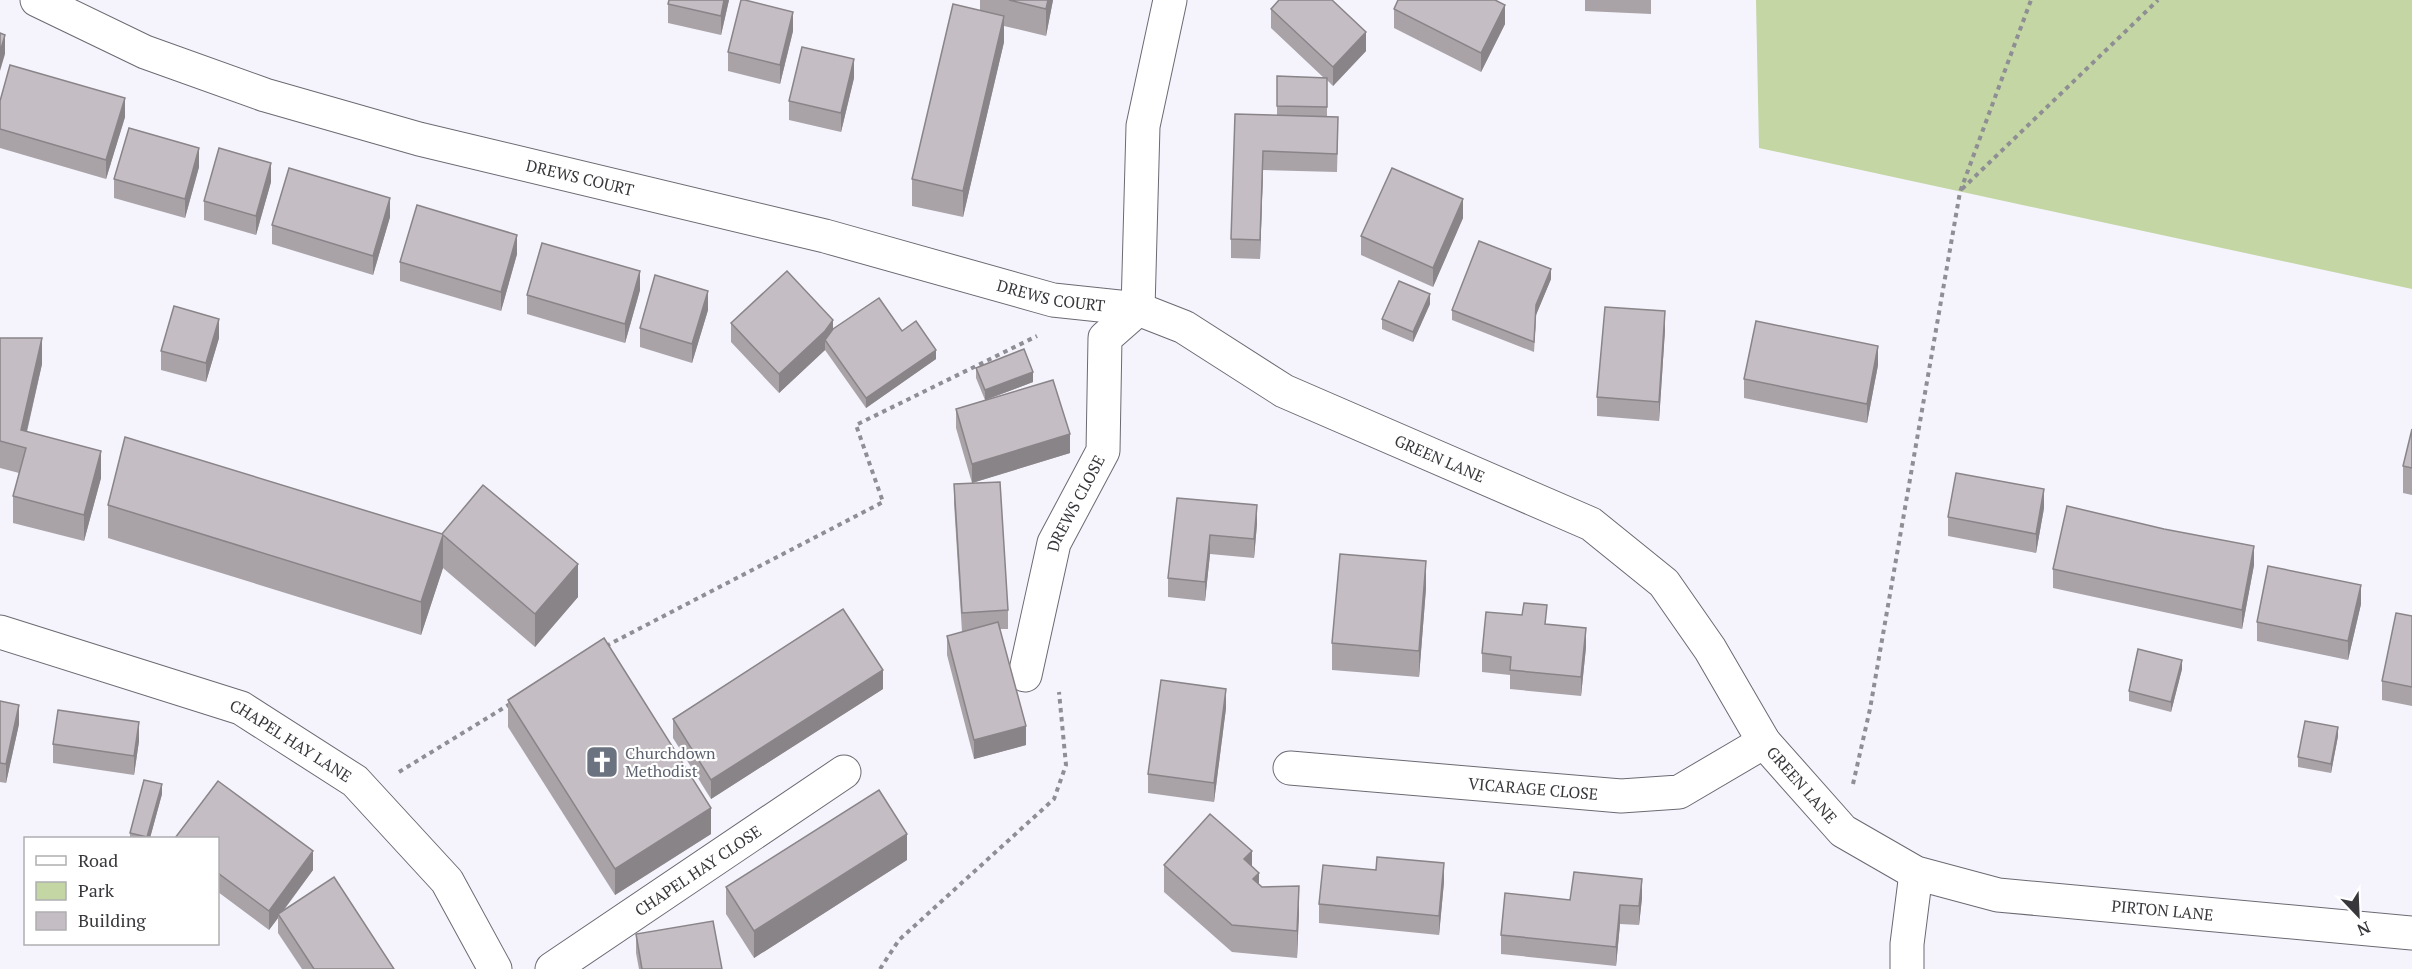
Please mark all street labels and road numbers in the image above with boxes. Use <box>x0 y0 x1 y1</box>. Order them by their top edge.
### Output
street label: DREWS COURT <box>524 154 636 201</box>
street label: DREWS COURT <box>994 274 1106 316</box>
street label: GREEN LANE <box>1391 429 1488 488</box>
street label: DREWS CLOSE <box>1041 451 1110 554</box>
street label: CHAPEL HAY LANE <box>227 694 356 787</box>
street label: GREEN LANE <box>1762 742 1842 828</box>
street label: VICARAGE CLOSE <box>1467 772 1599 805</box>
street label: CHAPEL HAY CLOSE <box>630 820 766 921</box>
street label: PIRTON LANE <box>2110 894 2214 926</box>

